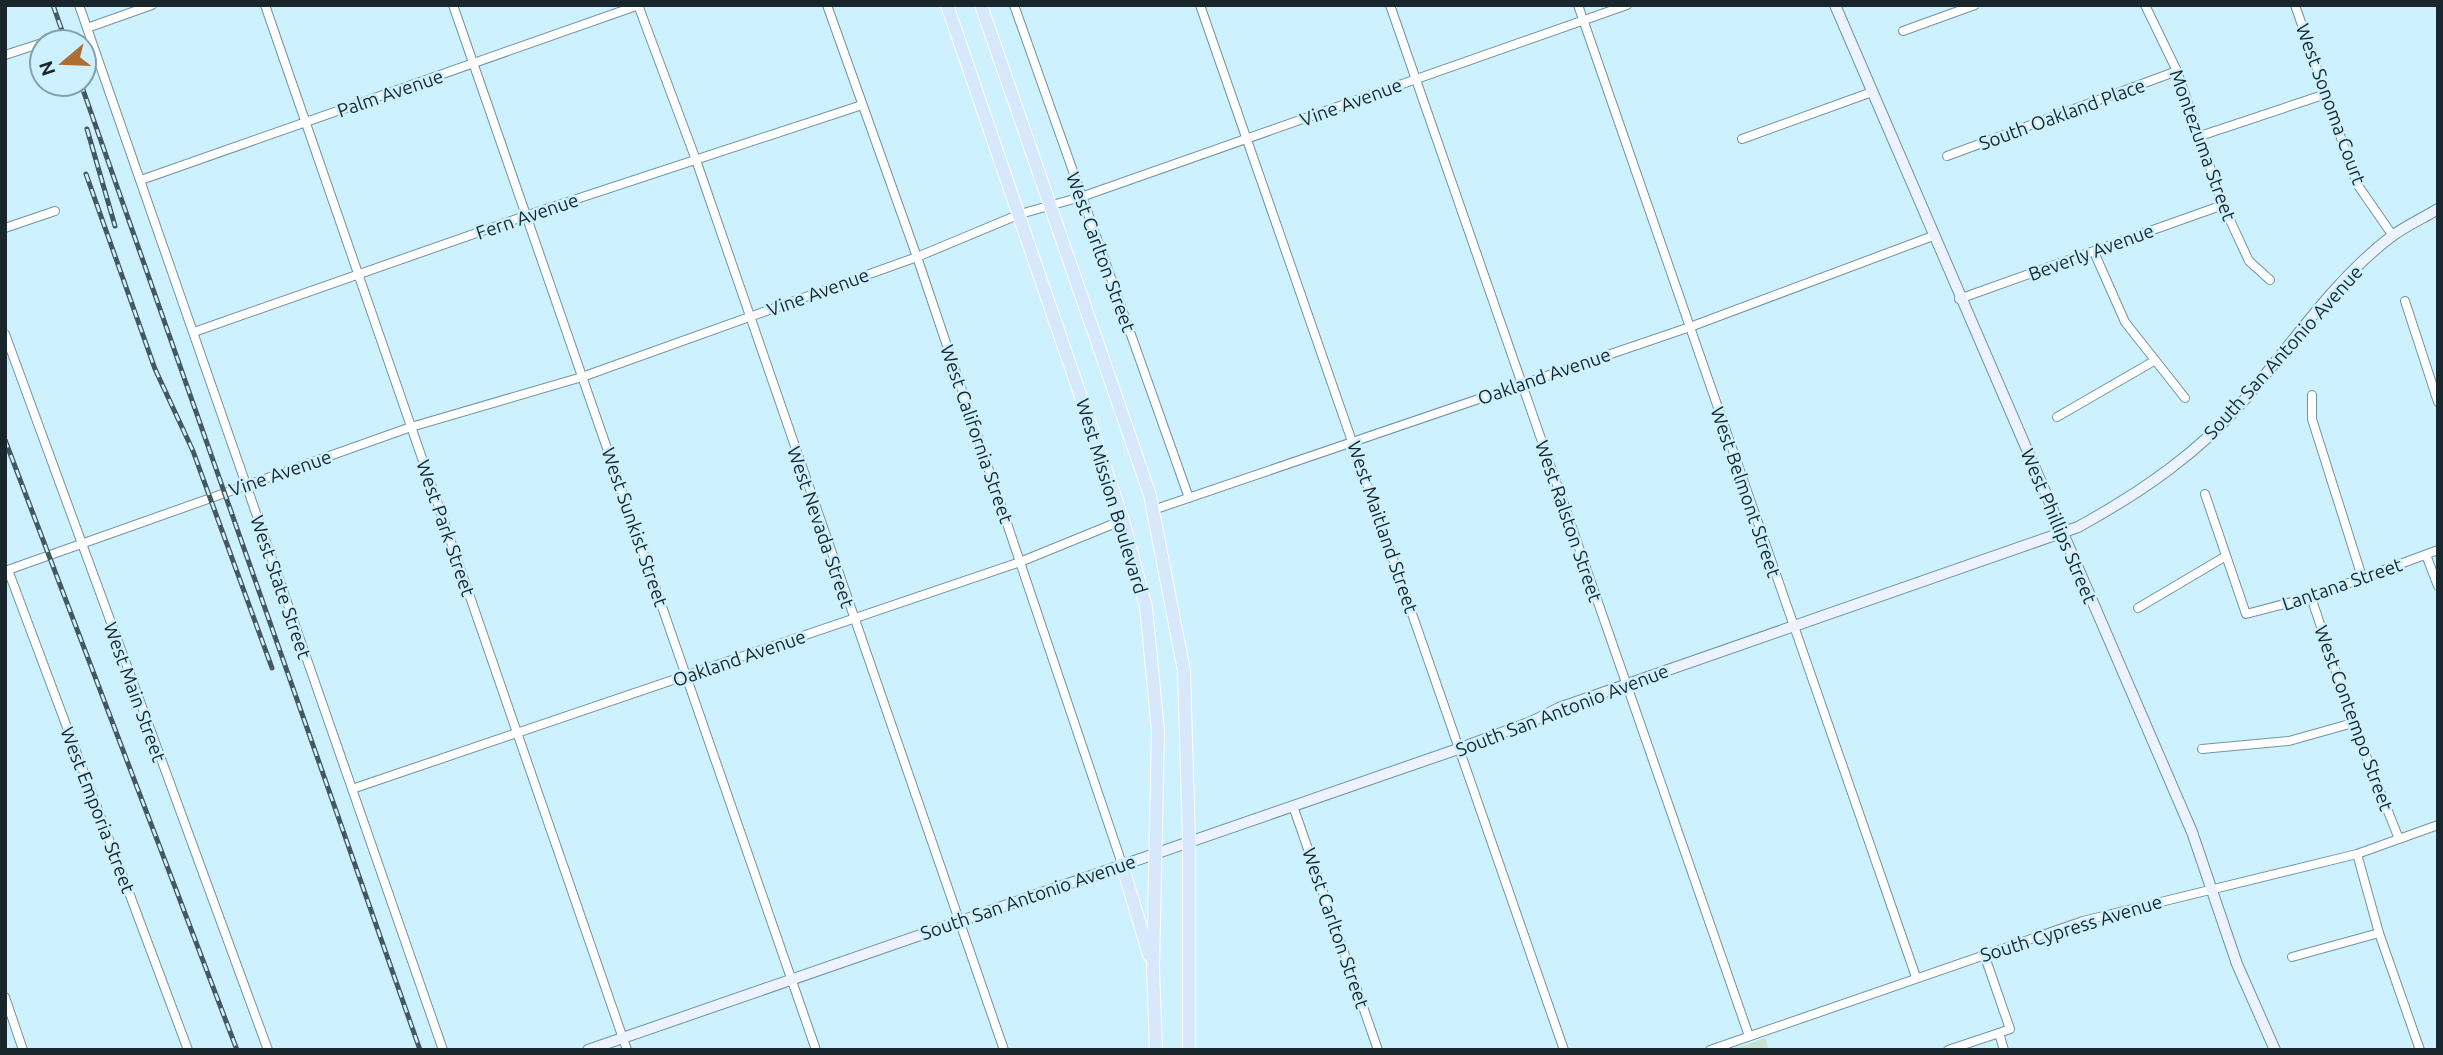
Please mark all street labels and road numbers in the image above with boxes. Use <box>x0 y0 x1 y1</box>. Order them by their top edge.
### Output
street label: West Sonoma Court <box>2292 21 2371 188</box>
street label: Palm Avenue <box>334 65 446 121</box>
street label: Montezuma Street <box>2165 66 2241 224</box>
street label: Vine Avenue <box>1297 73 1405 131</box>
street label: South Oakland Place <box>1976 74 2148 154</box>
street label: West Carlton Street <box>1062 169 1140 335</box>
street label: Fern Avenue <box>473 188 581 244</box>
street label: Beverly Avenue <box>2025 219 2157 285</box>
street label: South San Antonio Avenue <box>2199 261 2367 443</box>
street label: Vine Avenue <box>764 263 872 321</box>
street label: West California Street <box>936 342 1018 527</box>
street label: Oakland Avenue <box>1475 343 1613 409</box>
street label: West Mission Boulevard <box>1072 396 1152 596</box>
street label: West Belmont Street <box>1707 404 1786 581</box>
street label: West Ralston Street <box>1531 437 1607 605</box>
street label: West Maitland Street <box>1343 438 1423 616</box>
street label: West Nevada Street <box>783 443 859 611</box>
street label: Vine Avenue <box>226 445 334 501</box>
street label: West Sunkist Street <box>597 445 673 610</box>
street label: West Phillips Street <box>2016 445 2102 607</box>
street label: West Park Street <box>412 457 480 600</box>
street label: West State Street <box>246 512 316 662</box>
street label: Lantana Street <box>2279 553 2405 615</box>
street label: West Main Street <box>100 619 171 765</box>
street label: West Contempo Street <box>2310 622 2398 814</box>
street label: Oakland Avenue <box>670 625 808 691</box>
street label: South San Antonio Avenue <box>1452 659 1672 761</box>
street label: West Emporia Street <box>56 724 140 897</box>
street label: West Carlton Street <box>1298 845 1374 1012</box>
street label: South San Antonio Avenue <box>917 850 1139 944</box>
street label: South Cypress Avenue <box>1977 890 2165 966</box>

